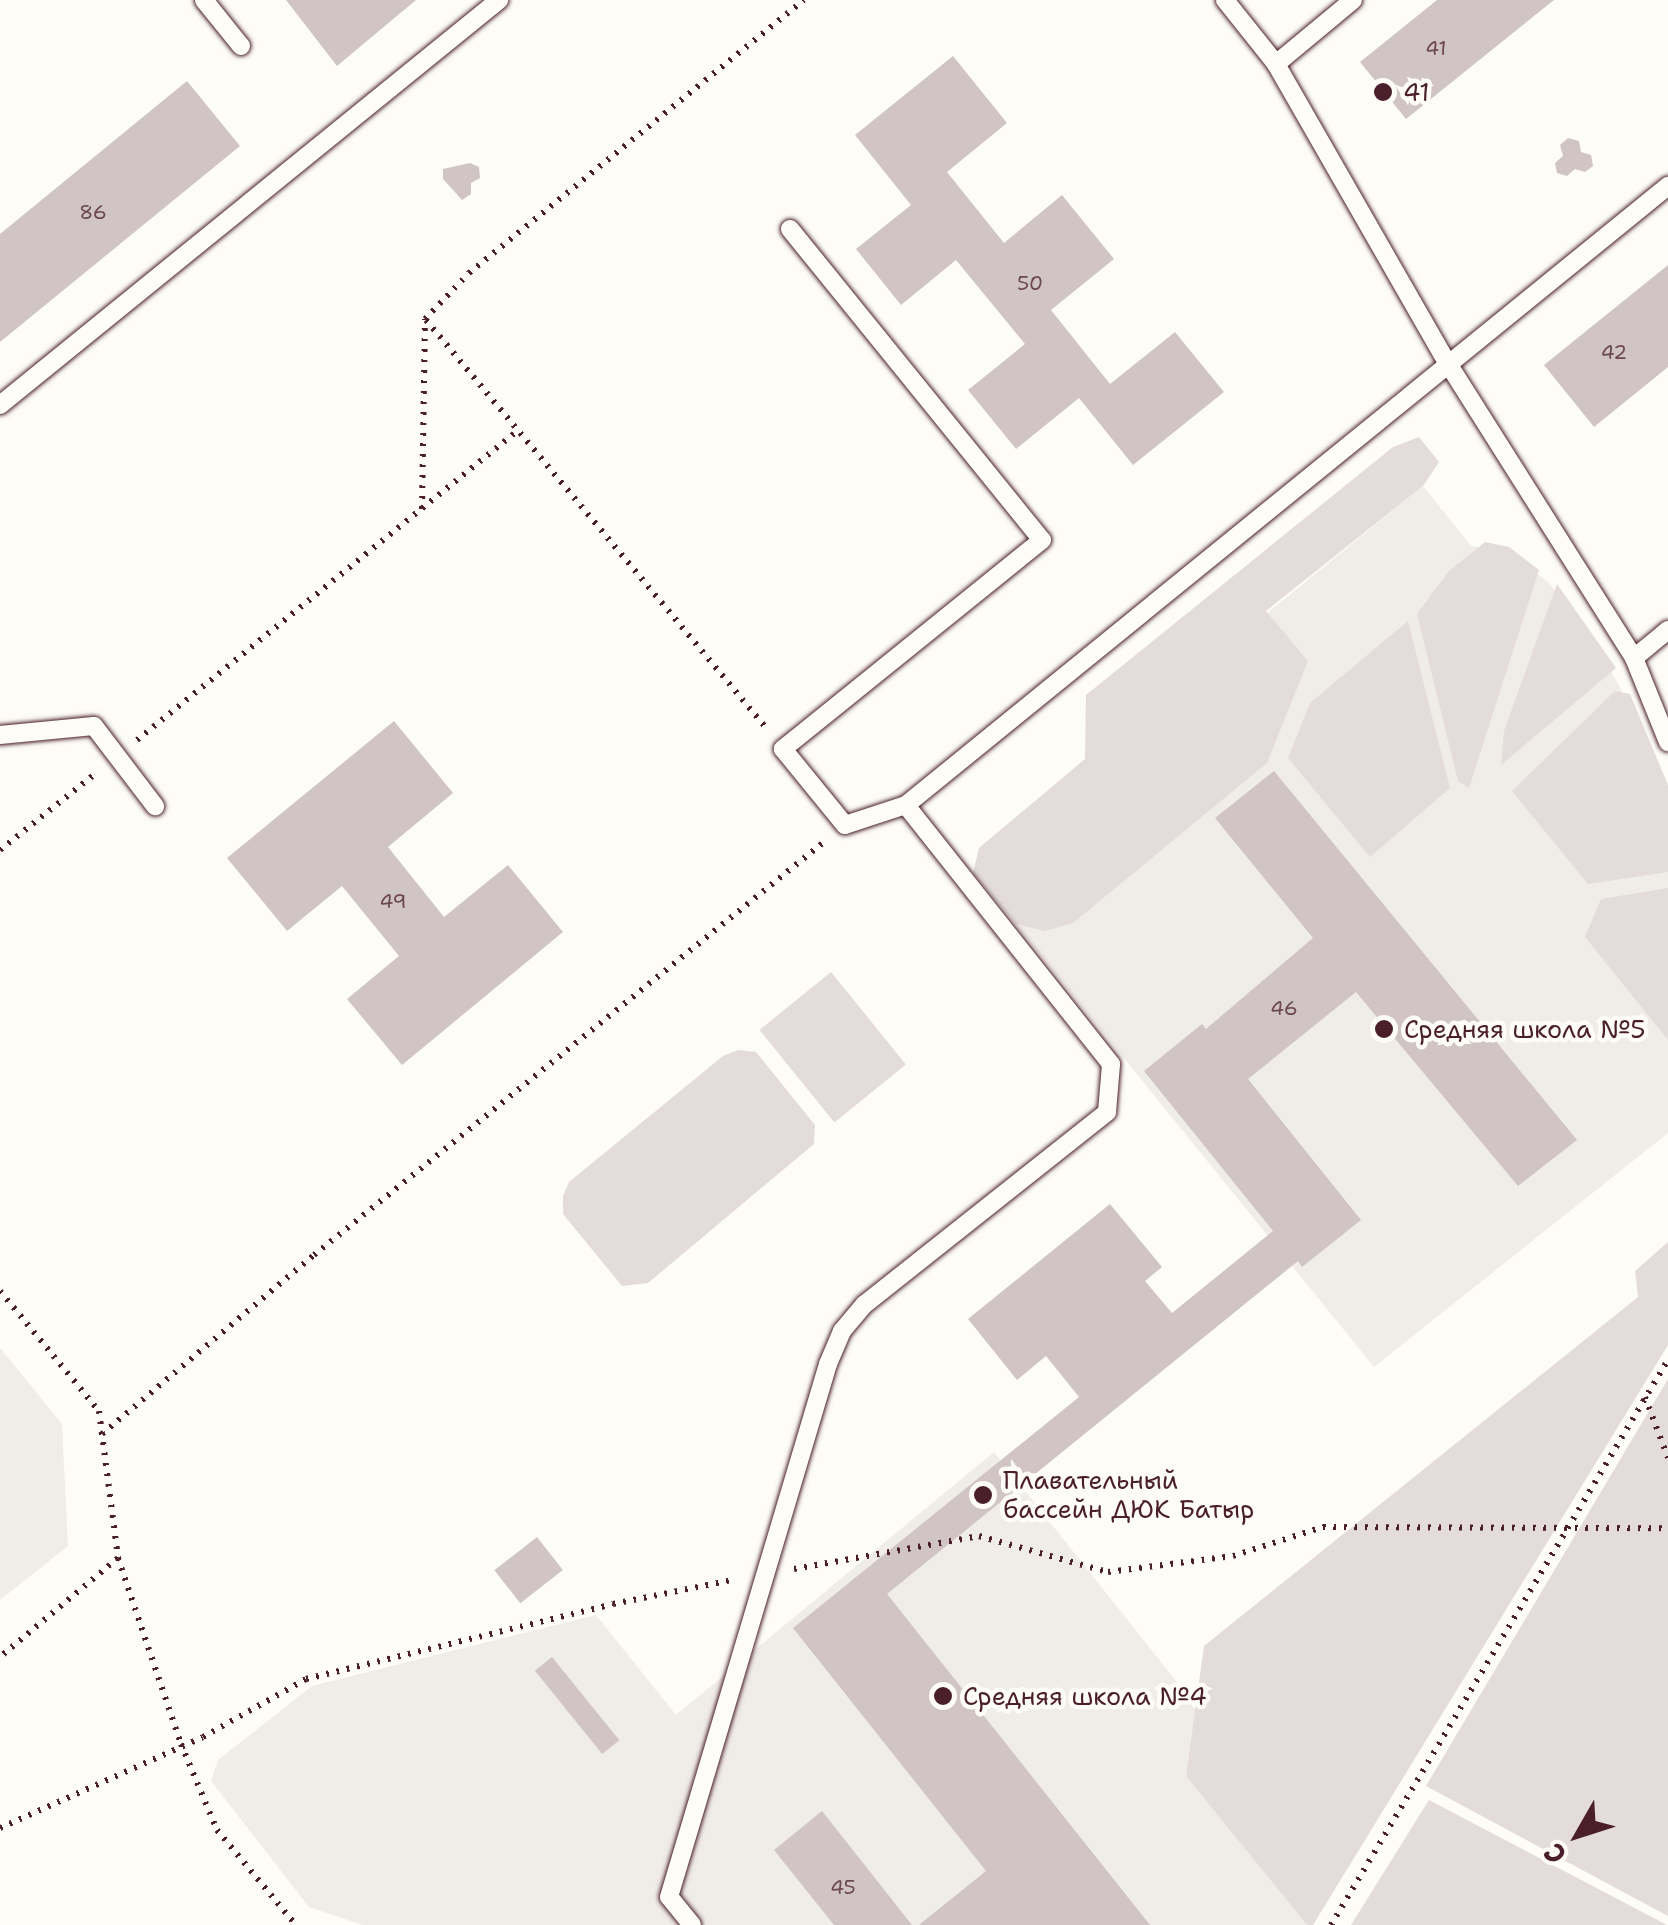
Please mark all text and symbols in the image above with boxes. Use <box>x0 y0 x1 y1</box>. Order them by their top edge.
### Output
house number: 41 <box>1425 36 1447 60</box>
place label: 41 <box>1403 77 1430 107</box>
marker: 41 <box>1372 81 1394 103</box>
house number: 86 <box>79 200 107 224</box>
house number: 50 <box>1017 271 1043 295</box>
house number: 42 <box>1601 340 1627 364</box>
house number: 49 <box>379 889 407 913</box>
house number: 46 <box>1270 996 1298 1020</box>
place label: Средняя школа №5 <box>1404 1014 1646 1044</box>
marker: Средняя школа №5 <box>1373 1018 1395 1040</box>
place label: Плавательный бассейн ДЮК Батыр <box>1003 1466 1254 1525</box>
marker: Плавательный бассейн ДЮК Батыр <box>972 1484 994 1506</box>
place label: Средняя школа №4 <box>963 1681 1207 1711</box>
marker: Средняя школа №4 <box>932 1685 954 1707</box>
north arrow <box>1528 1785 1628 1885</box>
text: С <box>1535 1835 1575 1873</box>
house number: 45 <box>830 1875 856 1899</box>

